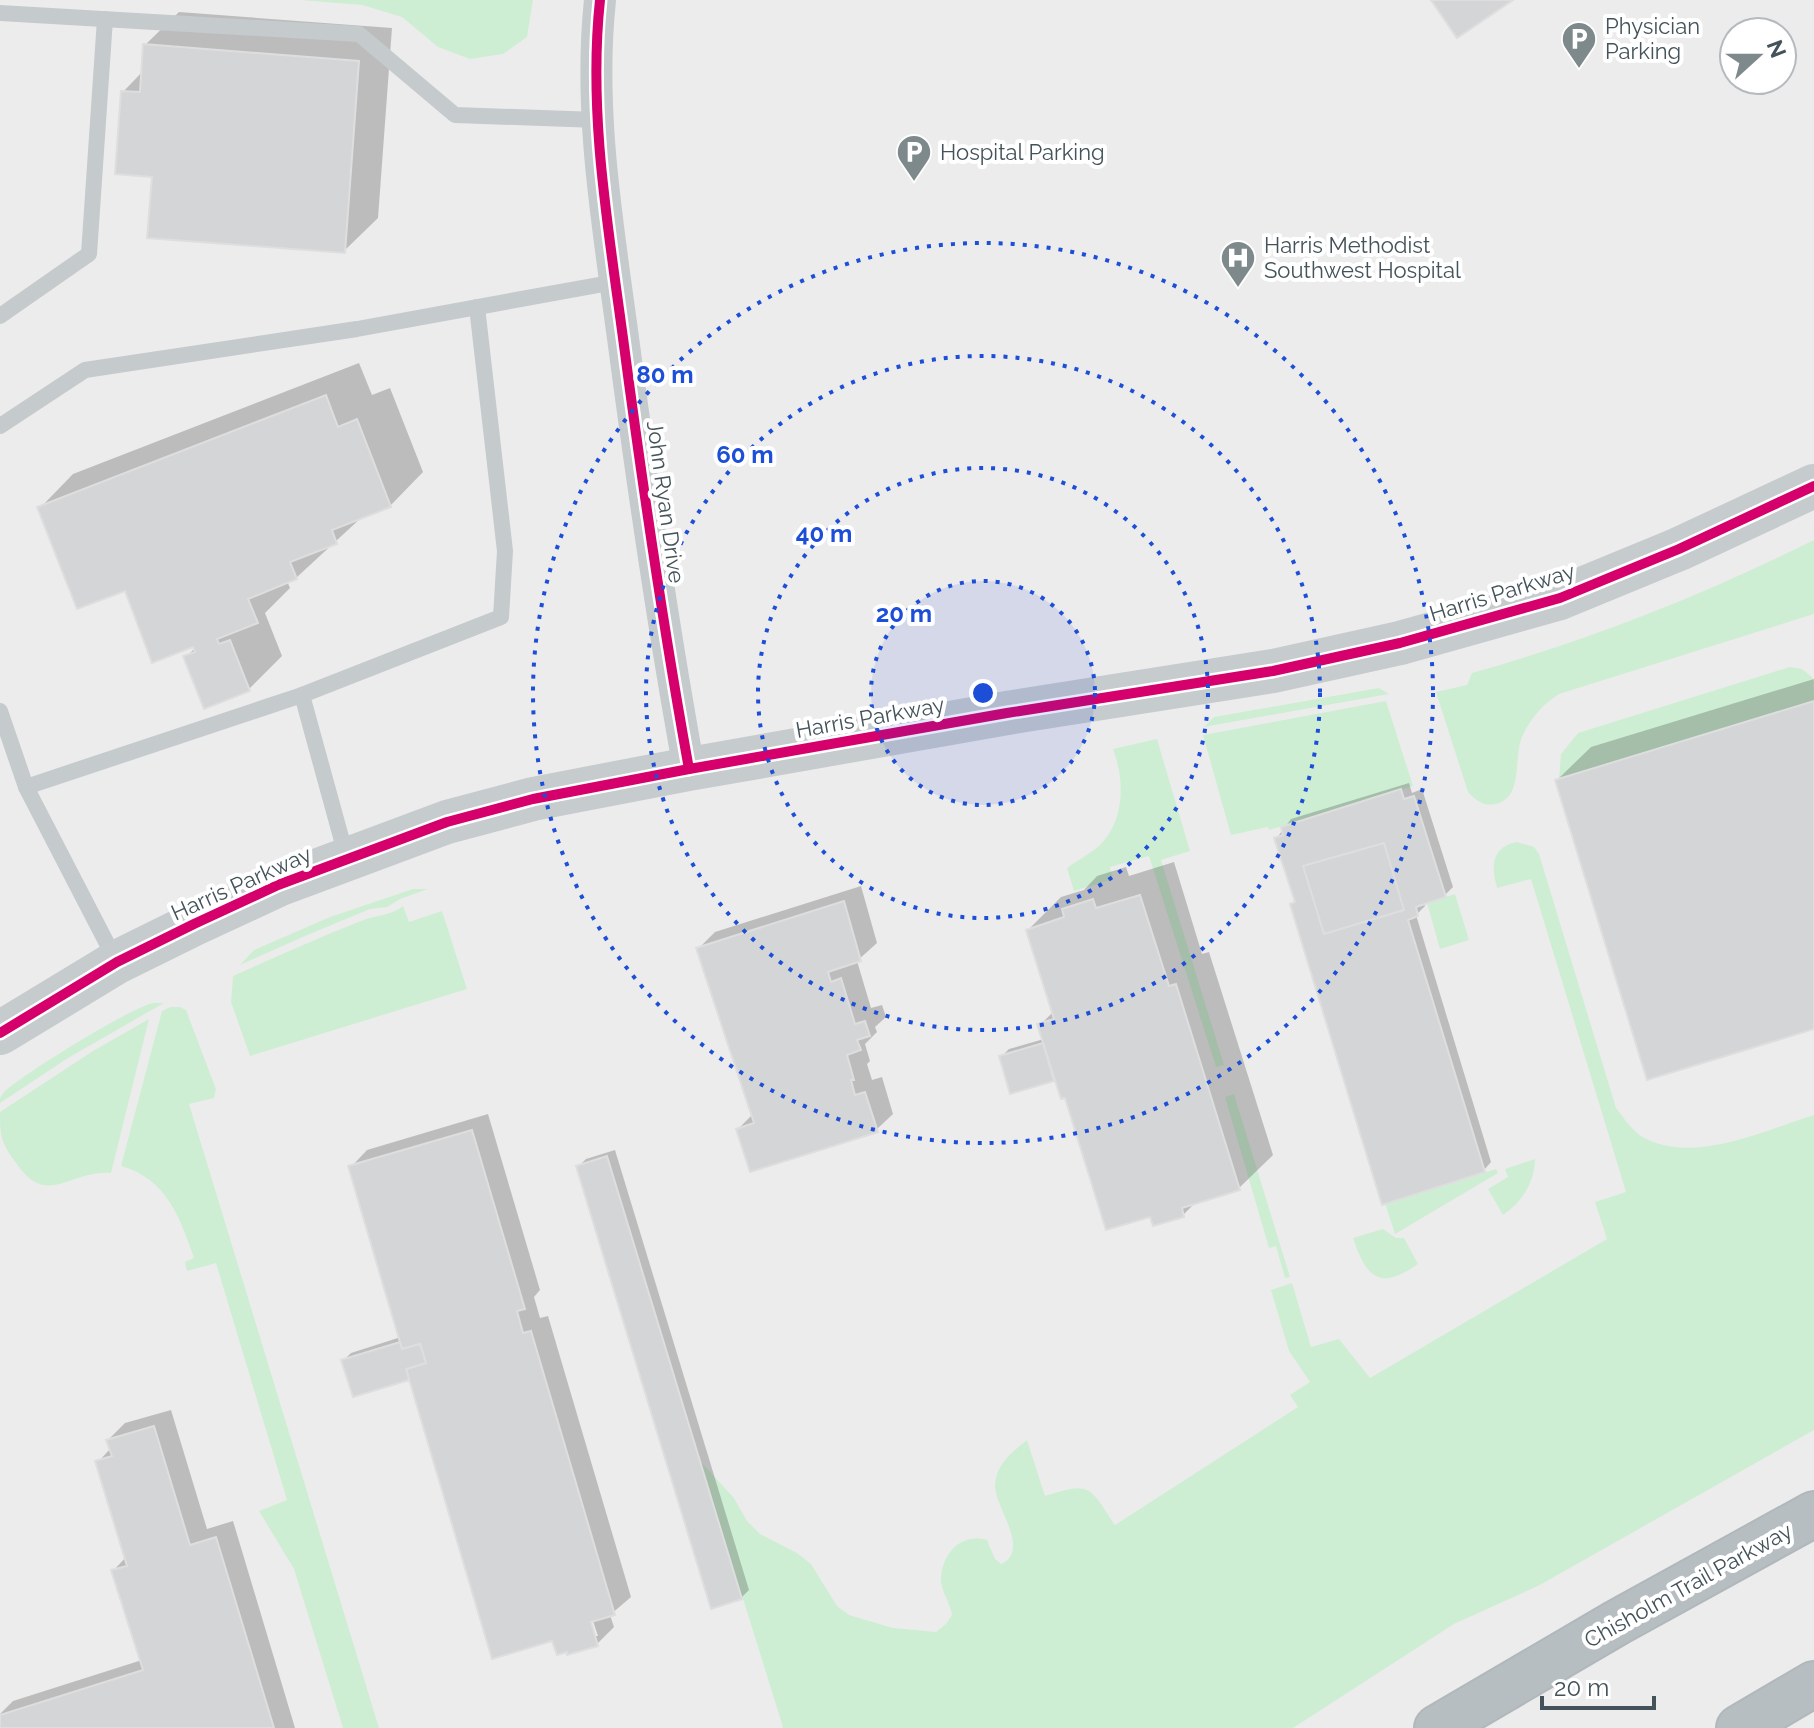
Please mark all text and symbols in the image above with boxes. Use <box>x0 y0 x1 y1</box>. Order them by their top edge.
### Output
place label: Physician Parking <box>1605 13 1700 64</box>
north arrow <box>1718 16 1798 96</box>
parking icon: Physician Parking <box>1560 20 1598 70</box>
text: N <box>1762 36 1792 61</box>
parking icon: Hospital Parking <box>895 133 933 183</box>
place label: Hospital Parking <box>940 139 1105 165</box>
place label: Harris Methodist Southwest Hospital <box>1264 232 1461 283</box>
hospital icon: Harris Methodist Southwest Hospital <box>1219 239 1257 289</box>
text: 80 m <box>636 360 694 389</box>
street label: John Ryan Drive <box>642 419 690 585</box>
text: 60 m <box>716 440 774 469</box>
text: 40 m <box>796 519 852 548</box>
street label: Harris Parkway <box>1426 558 1578 626</box>
text: 20 m <box>876 599 932 628</box>
centre of rings <box>969 679 997 707</box>
street label: Harris Parkway <box>794 691 947 743</box>
street label: Harris Parkway <box>167 840 315 926</box>
street label: Chisholm Trail Parkway <box>1580 1517 1796 1653</box>
scale bar <box>1542 1660 1654 1710</box>
text: 20 m <box>1554 1673 1609 1702</box>

